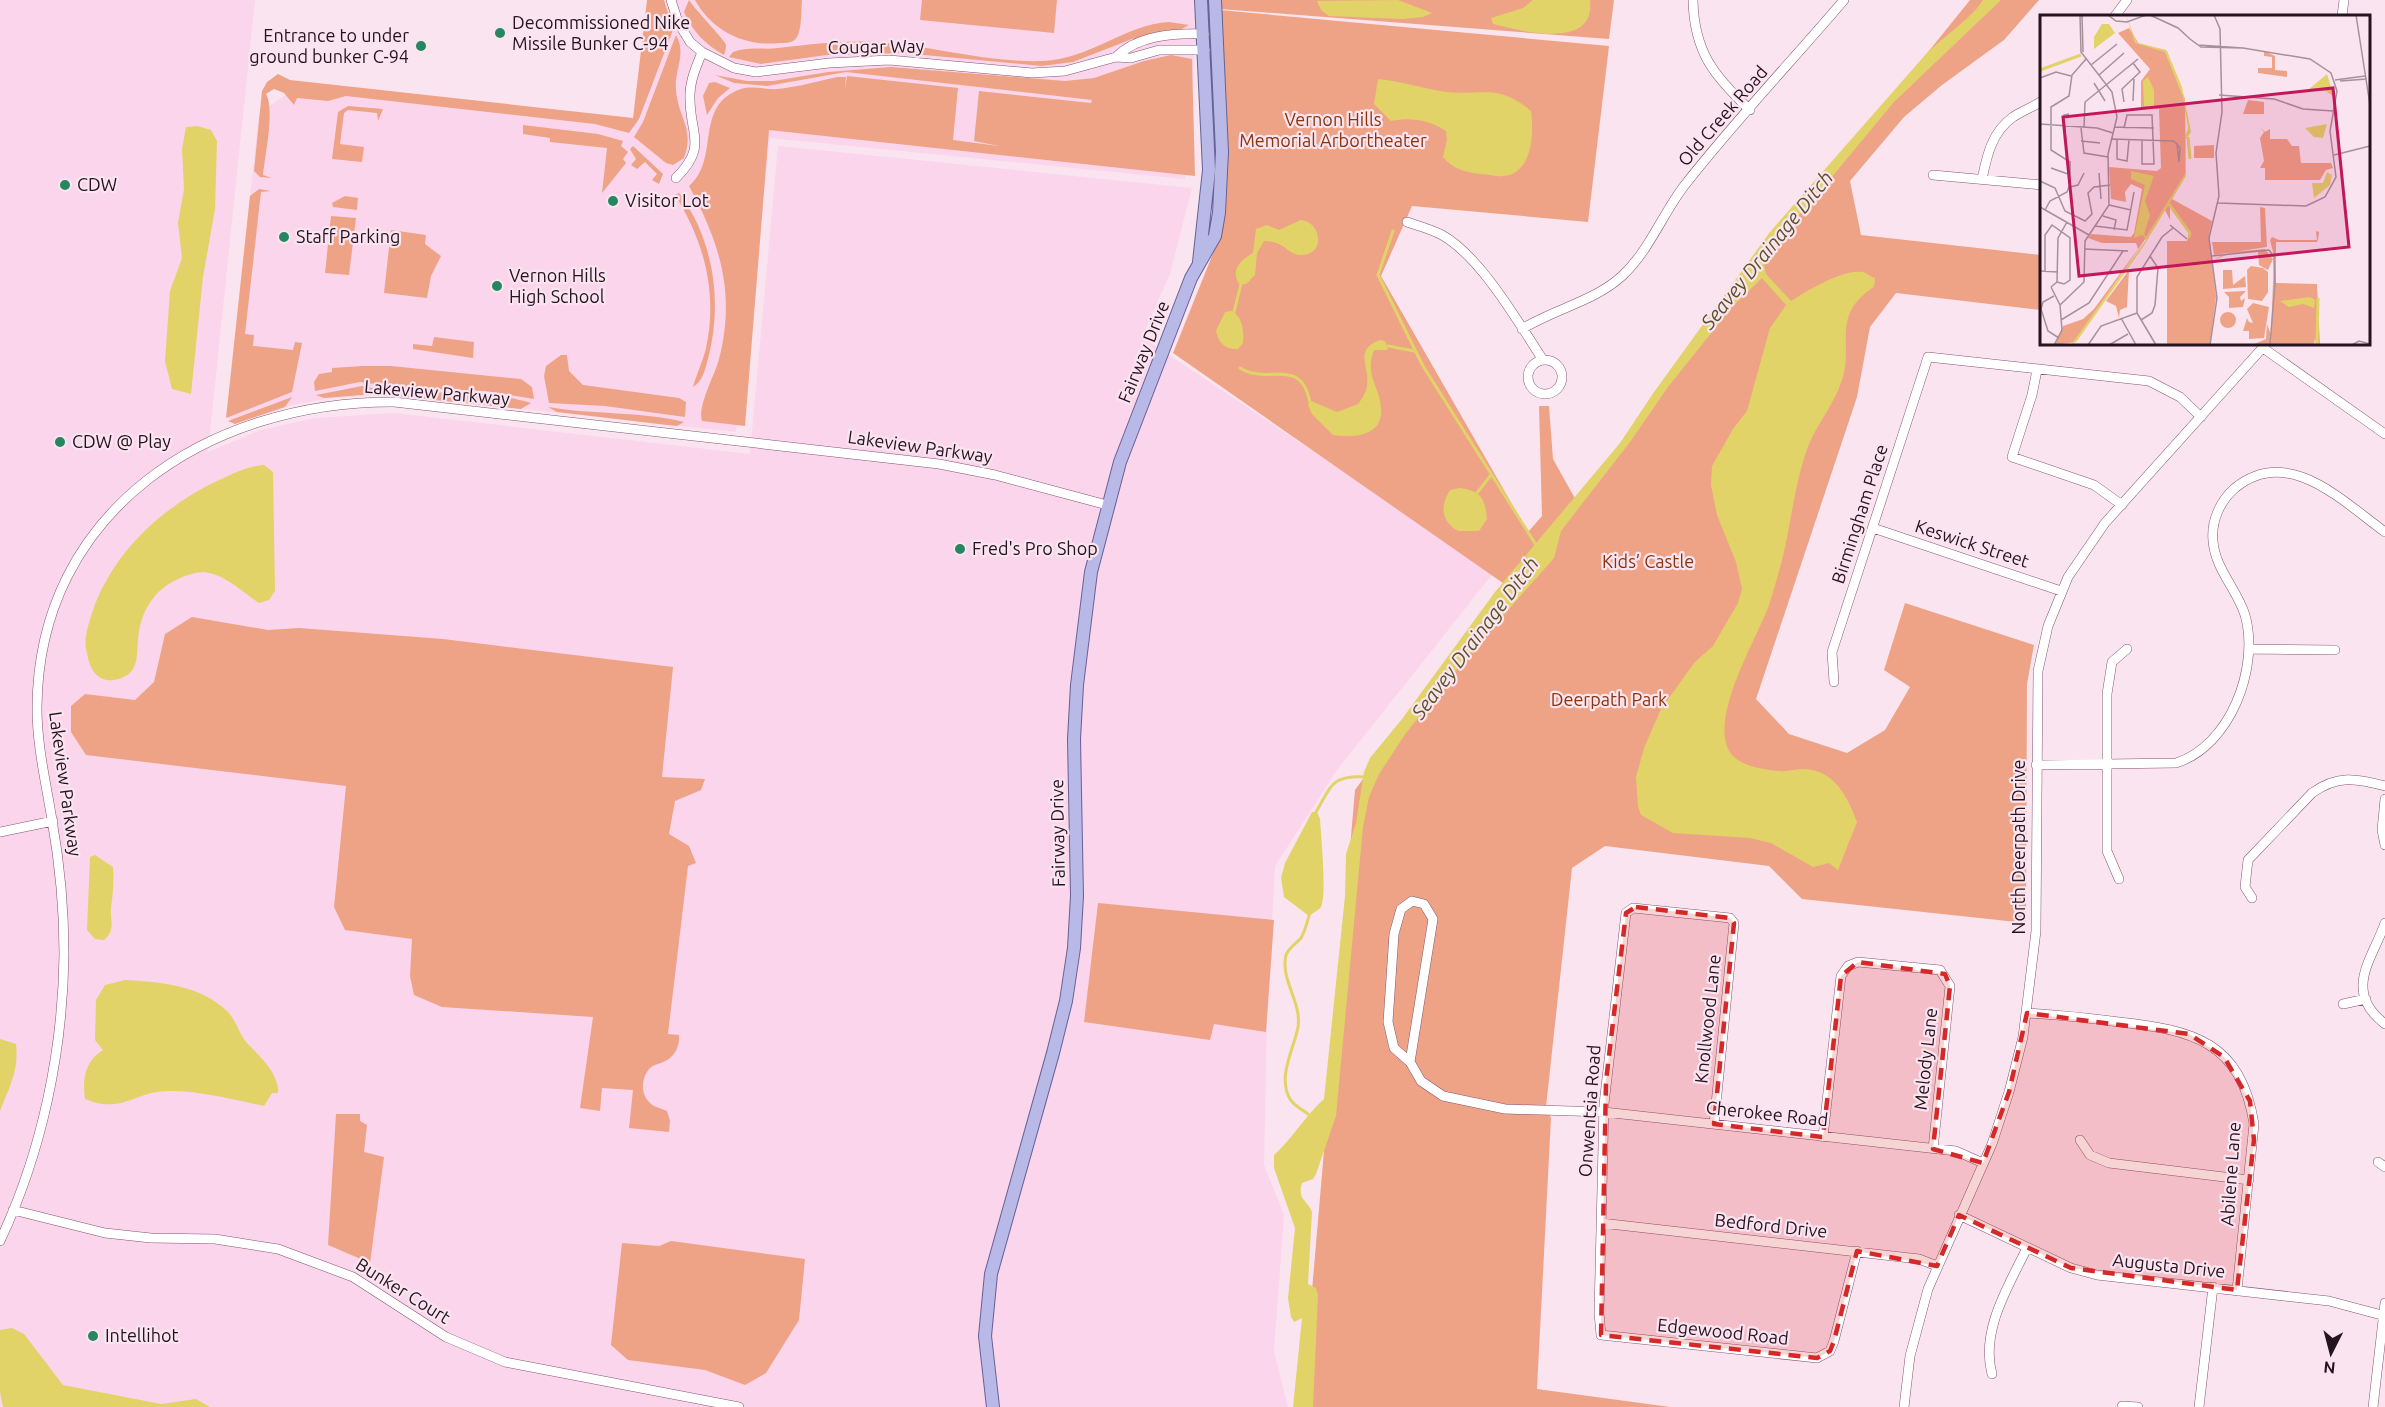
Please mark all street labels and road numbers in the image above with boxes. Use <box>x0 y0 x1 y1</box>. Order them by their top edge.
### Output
street label: Cougar Way <box>828 35 925 57</box>
street label: Old Creek Road <box>1673 61 1771 169</box>
street label: Fairway Drive <box>1114 298 1173 406</box>
street label: Lakeview Parkway <box>363 376 511 408</box>
street label: Lakeview Parkway <box>846 426 994 466</box>
street label: Birmingham Place <box>1827 441 1891 586</box>
street label: Keswick Street <box>1913 515 2032 571</box>
street label: Lakeview Parkway <box>46 710 86 858</box>
street label: North Deerpath Drive <box>2008 760 2028 934</box>
street label: Fairway Drive <box>1046 779 1068 887</box>
street label: Knollwood Lane <box>1690 953 1724 1084</box>
street label: Melody Lane <box>1910 1007 1940 1111</box>
street label: Onwentsia Road <box>1574 1044 1604 1178</box>
street label: Cherokee Road <box>1705 1097 1829 1129</box>
street label: Abilene Lane <box>2216 1121 2244 1227</box>
street label: Bedford Drive <box>1714 1209 1828 1241</box>
street label: Augusta Drive <box>2112 1249 2227 1281</box>
street label: Bunker Court <box>353 1253 454 1327</box>
street label: Edgewood Road <box>1656 1314 1790 1348</box>

